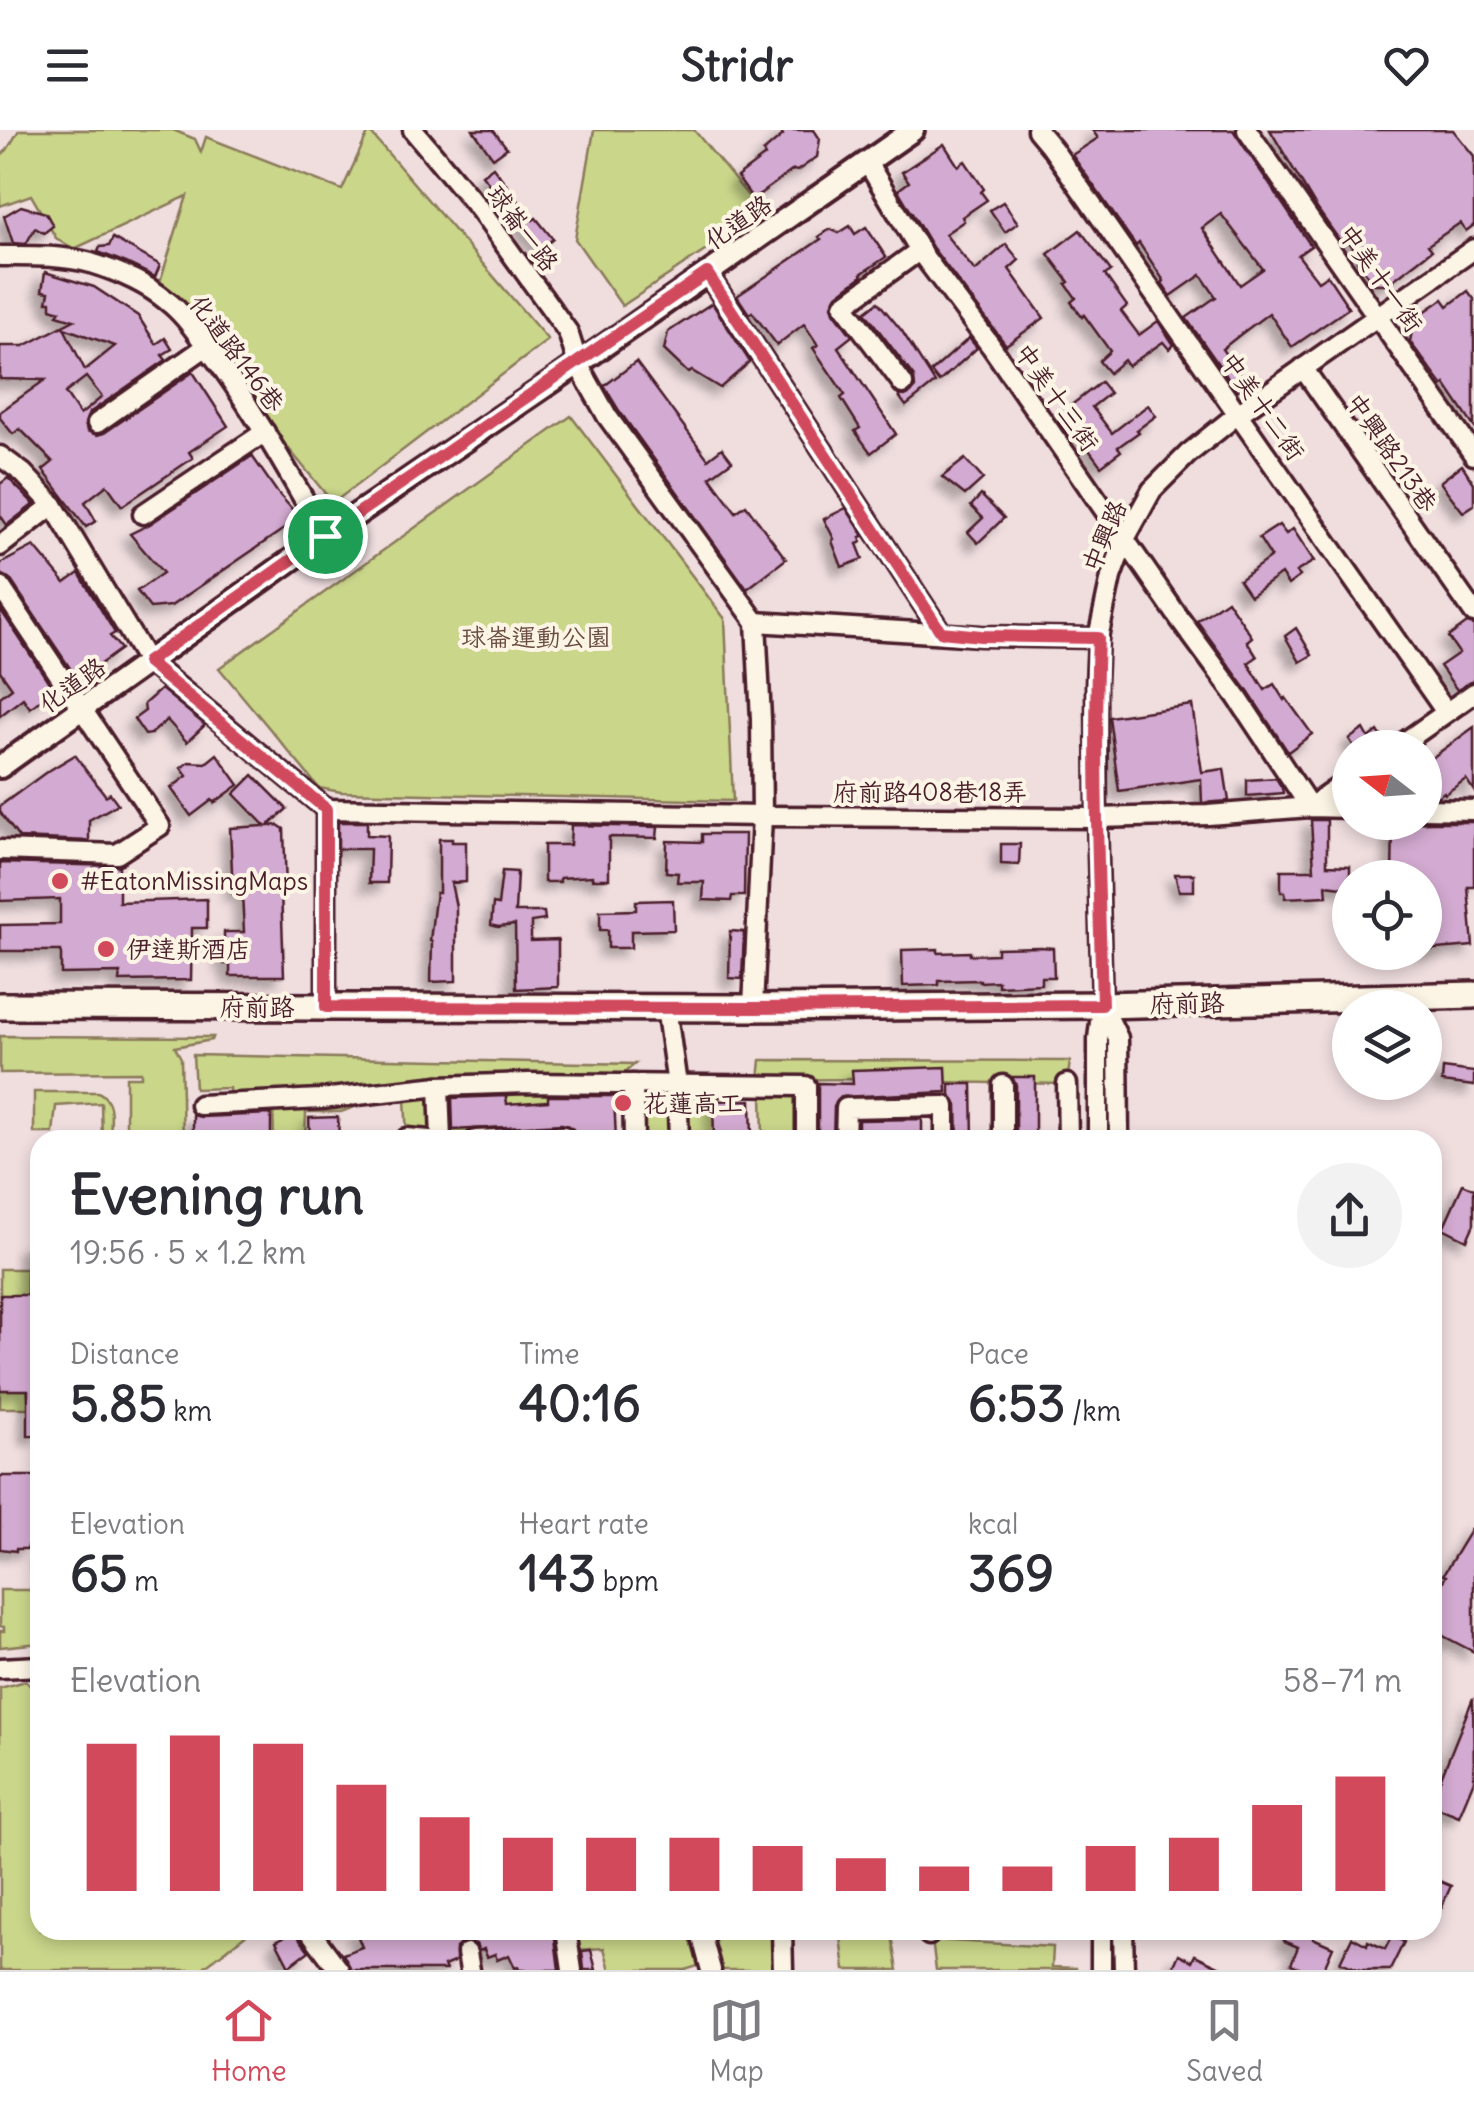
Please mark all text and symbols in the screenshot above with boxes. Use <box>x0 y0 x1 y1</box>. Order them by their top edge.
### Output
text: Stridr <box>681 37 793 93</box>
icon: menu <box>40 38 95 93</box>
icon: heart <box>1379 38 1434 93</box>
street label: 球崙一路 <box>480 178 566 278</box>
street label: 化道路 <box>698 187 778 257</box>
street label: 中美十一街 <box>1332 218 1430 338</box>
street label: 化道路146巷 <box>182 288 292 418</box>
street label: 中美十三街 <box>1008 337 1106 457</box>
street label: 中美十二街 <box>1214 346 1312 466</box>
street label: 中興路213巷 <box>1339 386 1445 518</box>
pin <box>283 494 368 579</box>
street label: 中興路 <box>1075 495 1133 577</box>
icon: arrive <box>298 509 353 564</box>
park label: 球崙運動公園 <box>461 621 611 653</box>
street label: 化道路 <box>32 650 112 720</box>
north arrow <box>1332 730 1442 840</box>
map controls <box>1332 730 1442 1100</box>
street label: 府前路408巷18弄 <box>833 776 1027 808</box>
button: locate <box>1332 860 1442 970</box>
place label: #EatonMissingMaps <box>80 865 308 897</box>
marker: #EatonMissingMaps <box>49 870 71 892</box>
place label: 伊逹斯酒店 <box>126 933 251 965</box>
marker: 伊逹斯酒店 <box>95 938 117 960</box>
street label: 府前路 <box>1149 986 1225 1020</box>
button: layers <box>1332 990 1442 1100</box>
street label: 府前路 <box>219 991 295 1023</box>
place label: 花蓮高工 <box>643 1087 743 1119</box>
marker: 花蓮高工 <box>612 1092 634 1114</box>
text: Evening run <box>70 1160 364 1229</box>
button: share <box>1297 1163 1402 1268</box>
text: 19:56 · 5 × 1.2 km <box>70 1232 306 1273</box>
text: Distance <box>70 1336 179 1372</box>
text: Time <box>519 1336 580 1372</box>
text: Pace <box>968 1336 1029 1372</box>
text: 5.85 <box>70 1372 167 1435</box>
text: 40:16 <box>519 1372 641 1435</box>
text: 6:53 <box>968 1372 1065 1435</box>
text: km <box>167 1393 212 1429</box>
text: /km <box>1065 1393 1121 1429</box>
text: Elevation <box>70 1506 185 1542</box>
text: Heart rate <box>519 1506 649 1542</box>
text: kcal <box>968 1506 1018 1542</box>
text: 65 <box>70 1542 128 1605</box>
text: 143 <box>519 1542 596 1605</box>
text: 369 <box>968 1542 1054 1605</box>
text: m <box>128 1563 159 1599</box>
text: bpm <box>596 1563 659 1599</box>
text: Elevation <box>70 1660 201 1701</box>
text: 58–71 m <box>1283 1660 1402 1701</box>
tab: Home <box>211 1993 287 2089</box>
tab: Map <box>709 1993 764 2089</box>
tab: Saved <box>1186 1993 1263 2089</box>

